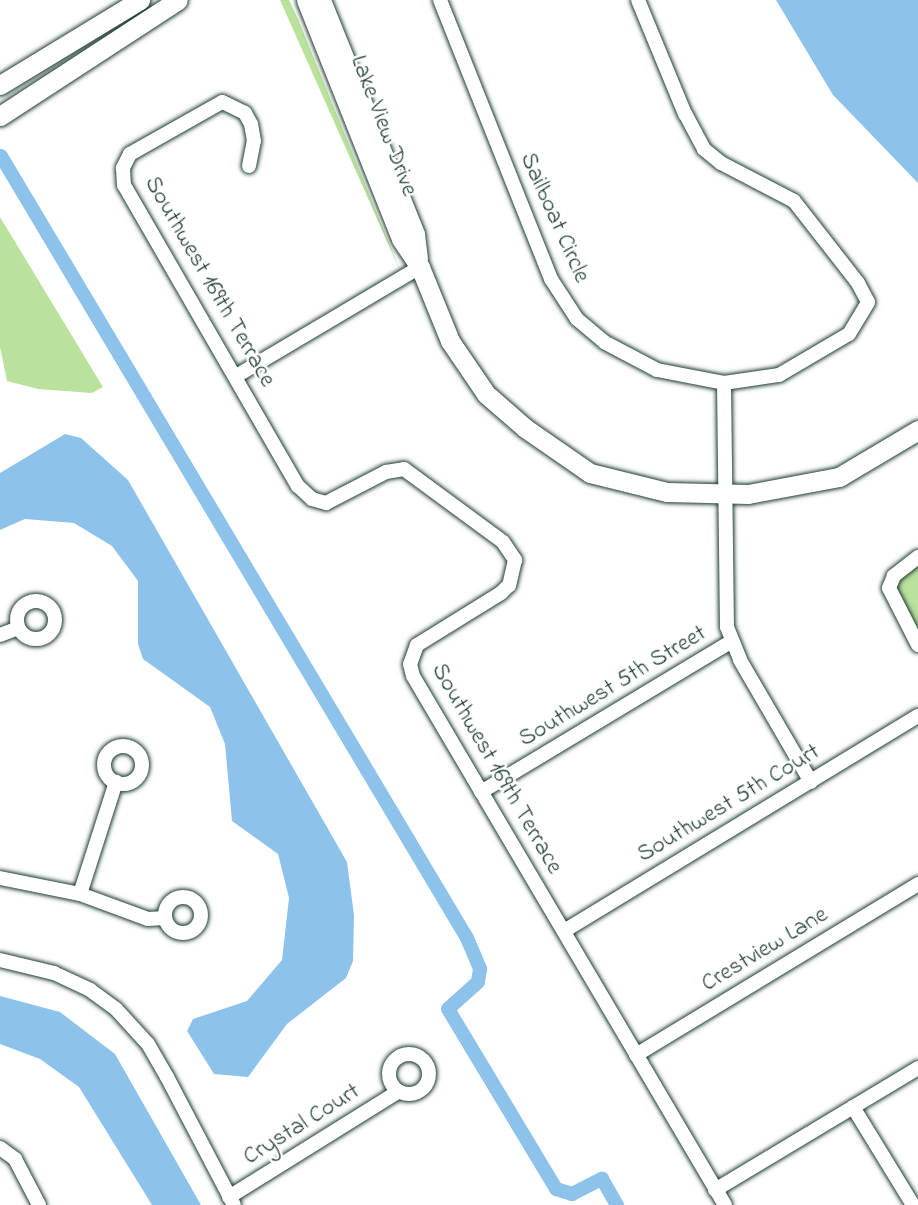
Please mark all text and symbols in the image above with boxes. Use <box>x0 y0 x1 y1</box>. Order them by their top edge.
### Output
street label: Lake View Drive <box>343 52 423 200</box>
street label: Sailboat Circle <box>513 149 595 287</box>
street label: Southwest 169th Terrace <box>137 172 281 392</box>
street label: Southwest 5th Street <box>514 620 712 754</box>
street label: Southwest 169th Terrace <box>424 659 568 879</box>
street label: Southwest 5th Court <box>633 738 825 870</box>
street label: Crestview Lane <box>697 901 833 999</box>
street label: Crystal Court <box>238 1078 366 1172</box>

